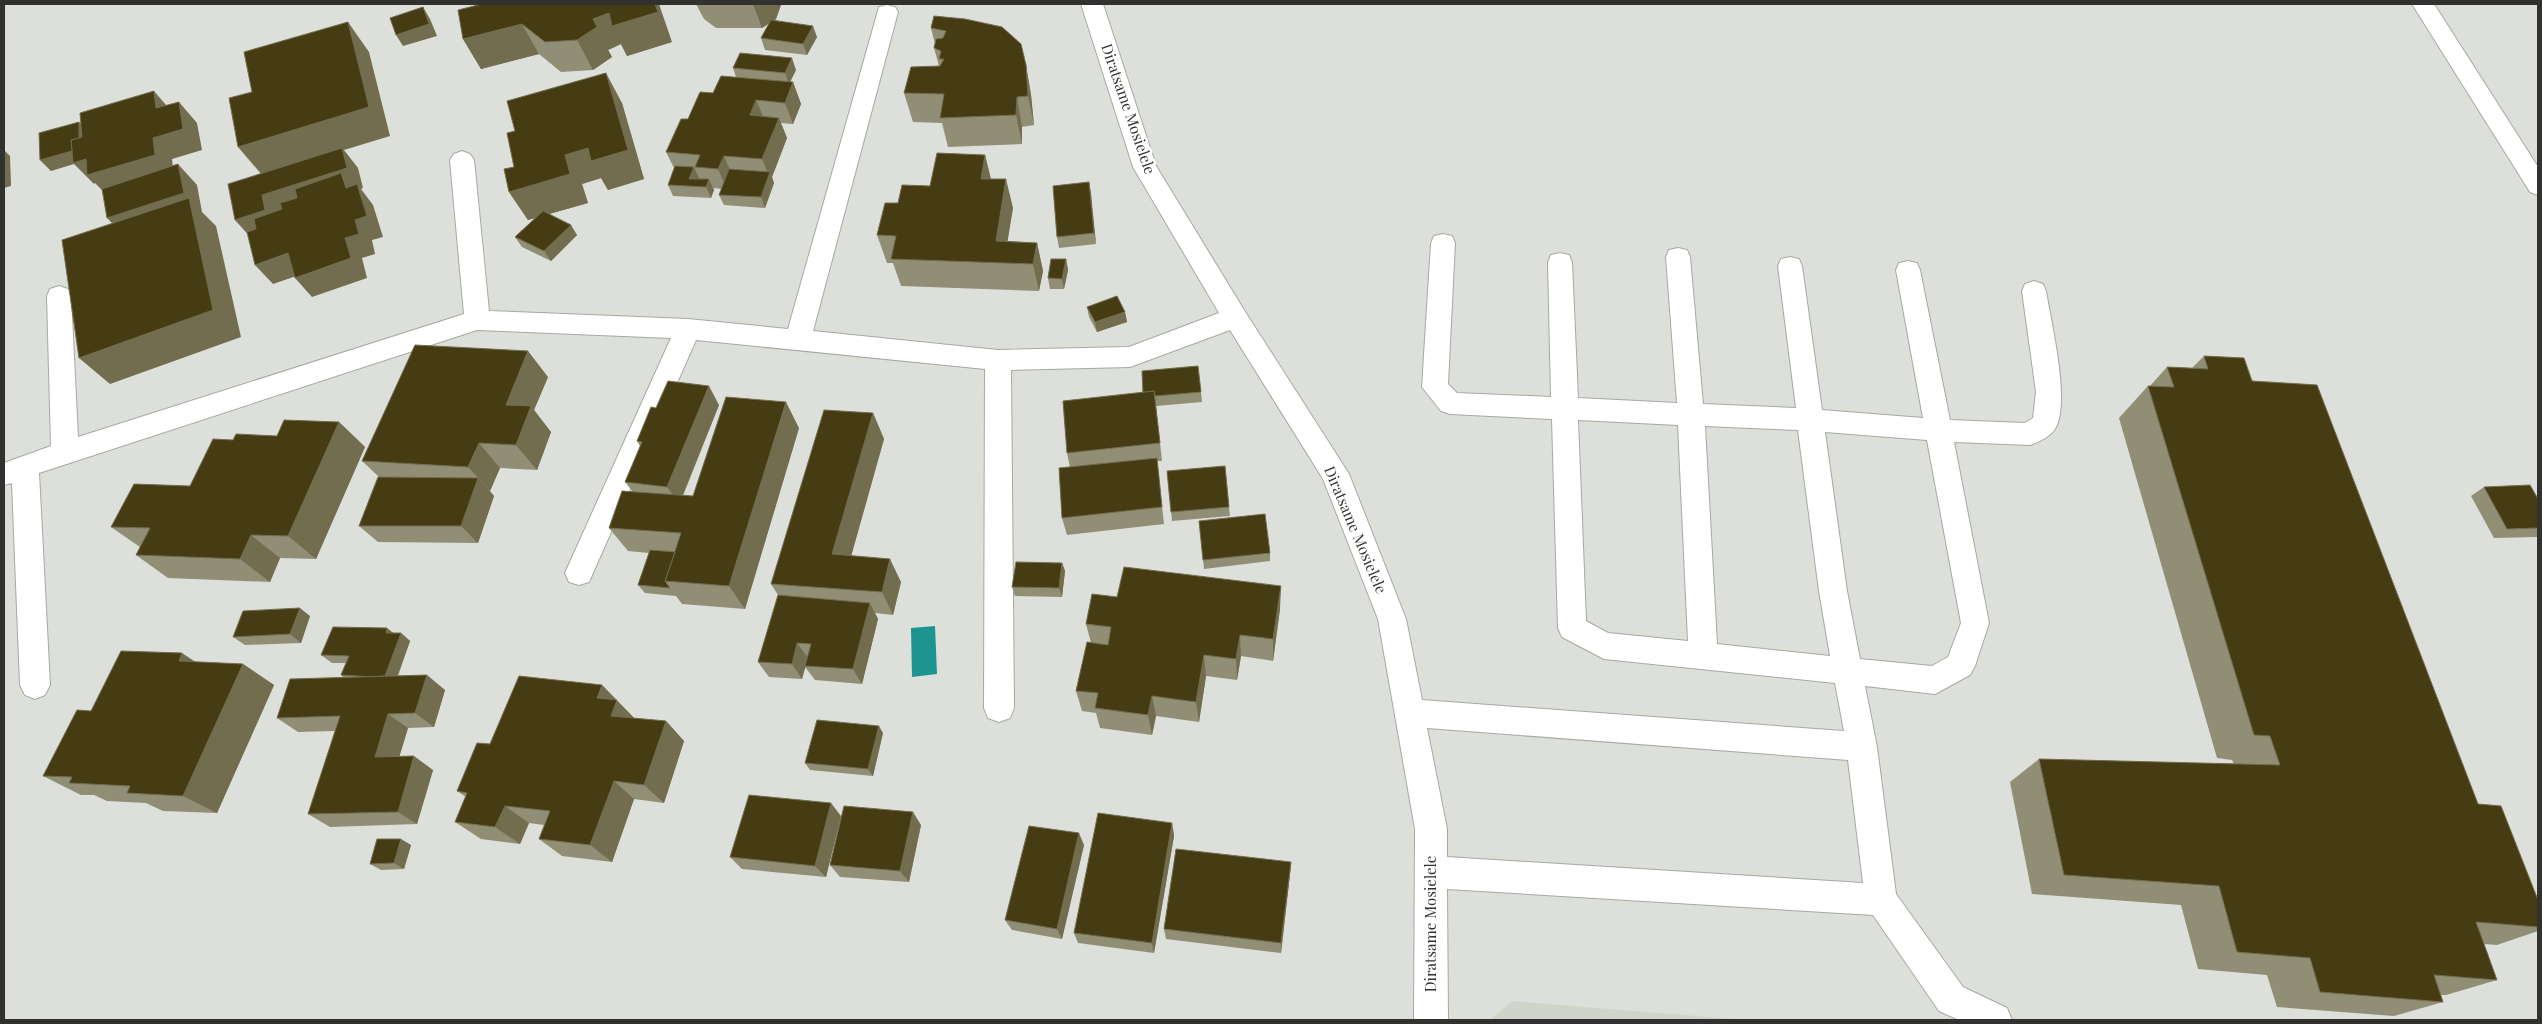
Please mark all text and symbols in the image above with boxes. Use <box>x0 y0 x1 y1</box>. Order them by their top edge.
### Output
street label: Diratsame Mosielele <box>1097 41 1161 177</box>
street label: Diratsame Mosielele <box>1320 463 1392 596</box>
street label: Diratsame Mosielele <box>1420 856 1440 992</box>

